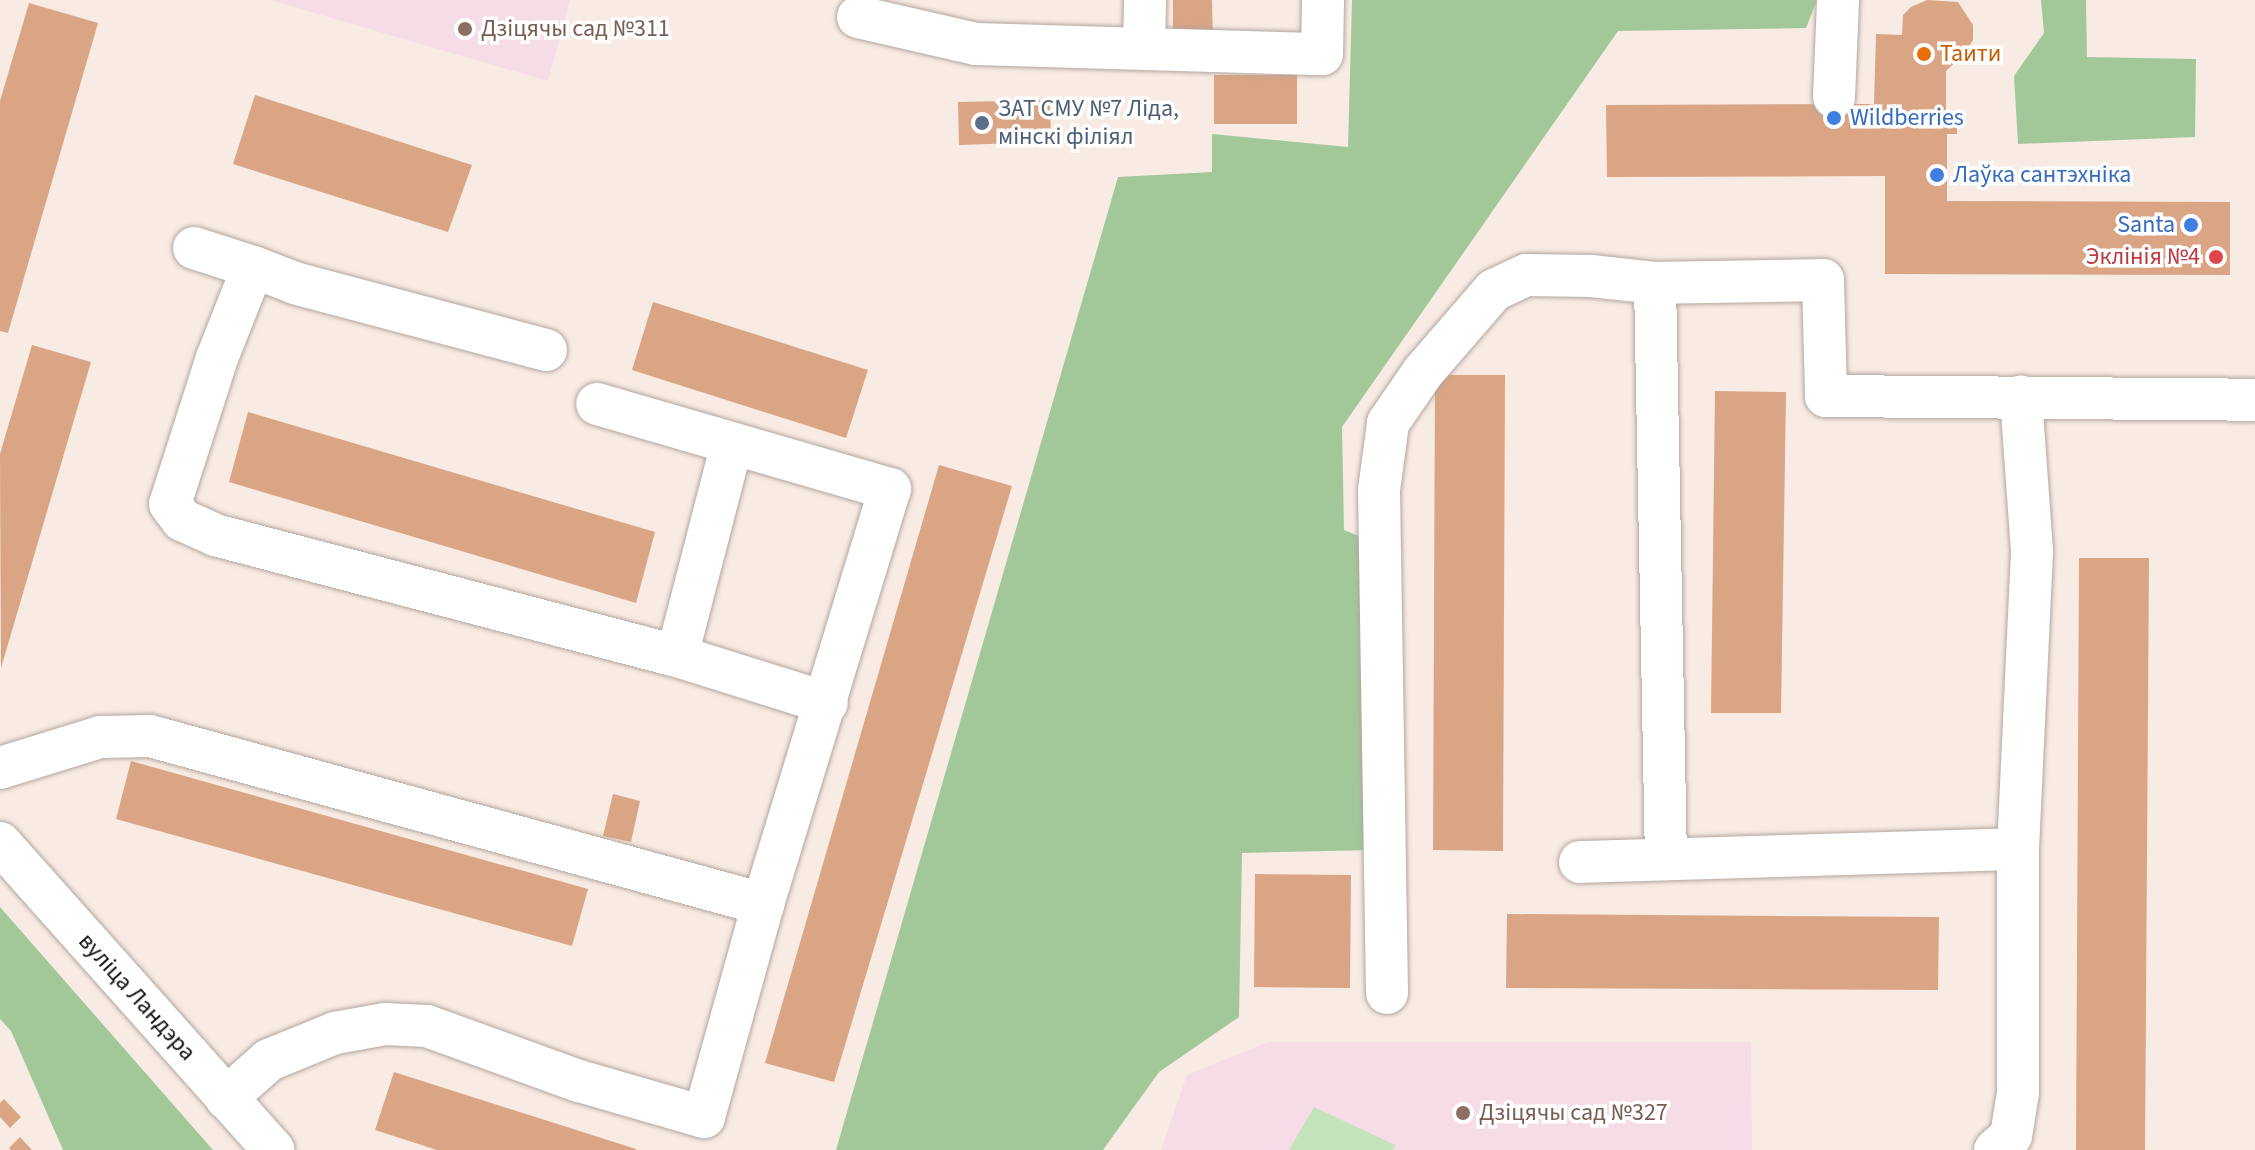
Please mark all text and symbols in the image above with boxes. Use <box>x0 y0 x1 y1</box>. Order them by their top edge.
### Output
place label: Дзіцячы сад №311 <box>481 15 670 43</box>
marker: Дзіцячы сад №311 <box>456 20 474 38</box>
place label: Таити <box>1940 40 2001 68</box>
marker: Таити <box>1915 45 1933 63</box>
place label: ЗАТ СМУ №7 Ліда, мінскі філіял <box>998 95 1179 151</box>
place label: Wildberries <box>1850 104 1964 132</box>
marker: Wildberries <box>1825 109 1843 127</box>
marker: ЗАТ СМУ №7 Ліда, мінскі філіял <box>973 114 991 132</box>
place label: Лаўка сантэхніка <box>1953 161 2131 189</box>
marker: Лаўка сантэхніка <box>1928 166 1946 184</box>
place label: Santa <box>2117 211 2175 239</box>
marker: Santa <box>2182 216 2200 234</box>
place label: Эклінія №4 <box>2086 243 2200 271</box>
marker: Эклінія №4 <box>2207 248 2225 266</box>
street label: вуліца Ландэра <box>72 927 202 1067</box>
place label: Дзіцячы сад №327 <box>1479 1099 1668 1127</box>
marker: Дзіцячы сад №327 <box>1454 1104 1472 1122</box>

